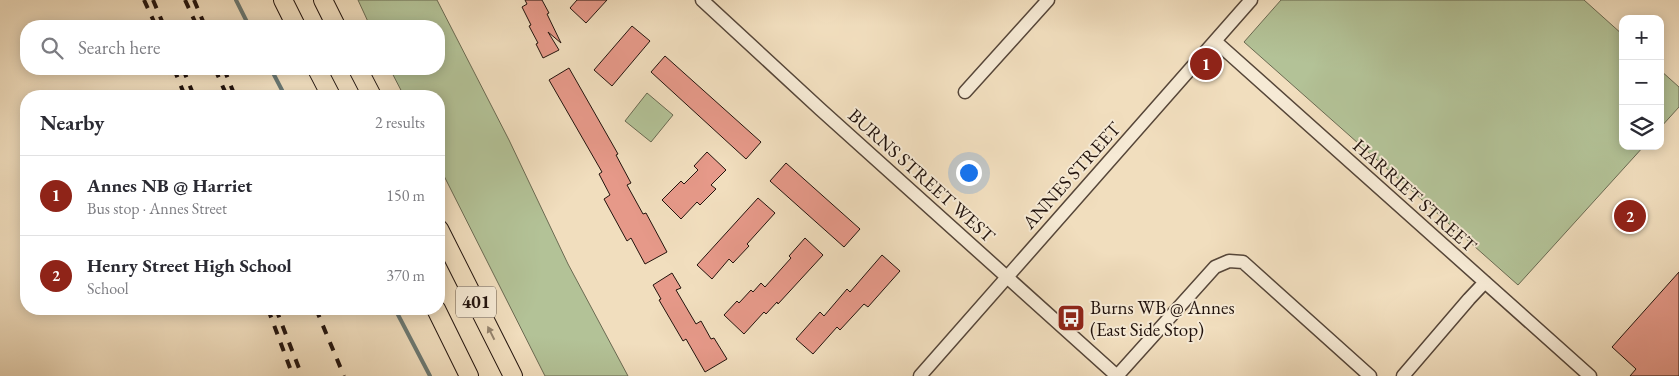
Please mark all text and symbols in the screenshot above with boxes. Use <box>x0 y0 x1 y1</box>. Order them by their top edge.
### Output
map controls <box>1619 15 1664 150</box>
button: + <box>1619 15 1664 60</box>
search box <box>20 20 445 75</box>
icon: search <box>38 34 66 62</box>
text: Search here <box>78 35 160 60</box>
pin: 1 <box>1190 45 1222 83</box>
button: − <box>1619 60 1664 105</box>
street label: BURNS STREET WEST <box>843 103 1001 248</box>
button: layers <box>1619 105 1664 150</box>
text: Nearby <box>40 109 104 136</box>
text: 2 results <box>375 112 425 133</box>
street label: ANNES STREET <box>1016 116 1126 235</box>
street label: HARRIET STREET <box>1347 133 1482 258</box>
your location <box>956 160 982 186</box>
text: Annes NB @ Harriet <box>87 173 253 198</box>
text: 1 <box>52 185 60 206</box>
text: 150 m <box>386 185 425 206</box>
pin: 2 <box>1614 197 1646 235</box>
text: Bus stop · Annes Street <box>87 198 227 219</box>
text: Henry Street High School <box>87 253 292 278</box>
text: 2 <box>52 265 60 286</box>
text: 370 m <box>386 265 425 286</box>
text: School <box>87 278 129 299</box>
road number: 401 <box>456 286 496 318</box>
place label: Burns WB @ Annes (East Side Stop) <box>1090 295 1235 342</box>
bus stop icon: Burns WB @ Annes (East Side Stop) <box>1056 303 1086 333</box>
one-way arrow <box>487 325 495 340</box>

